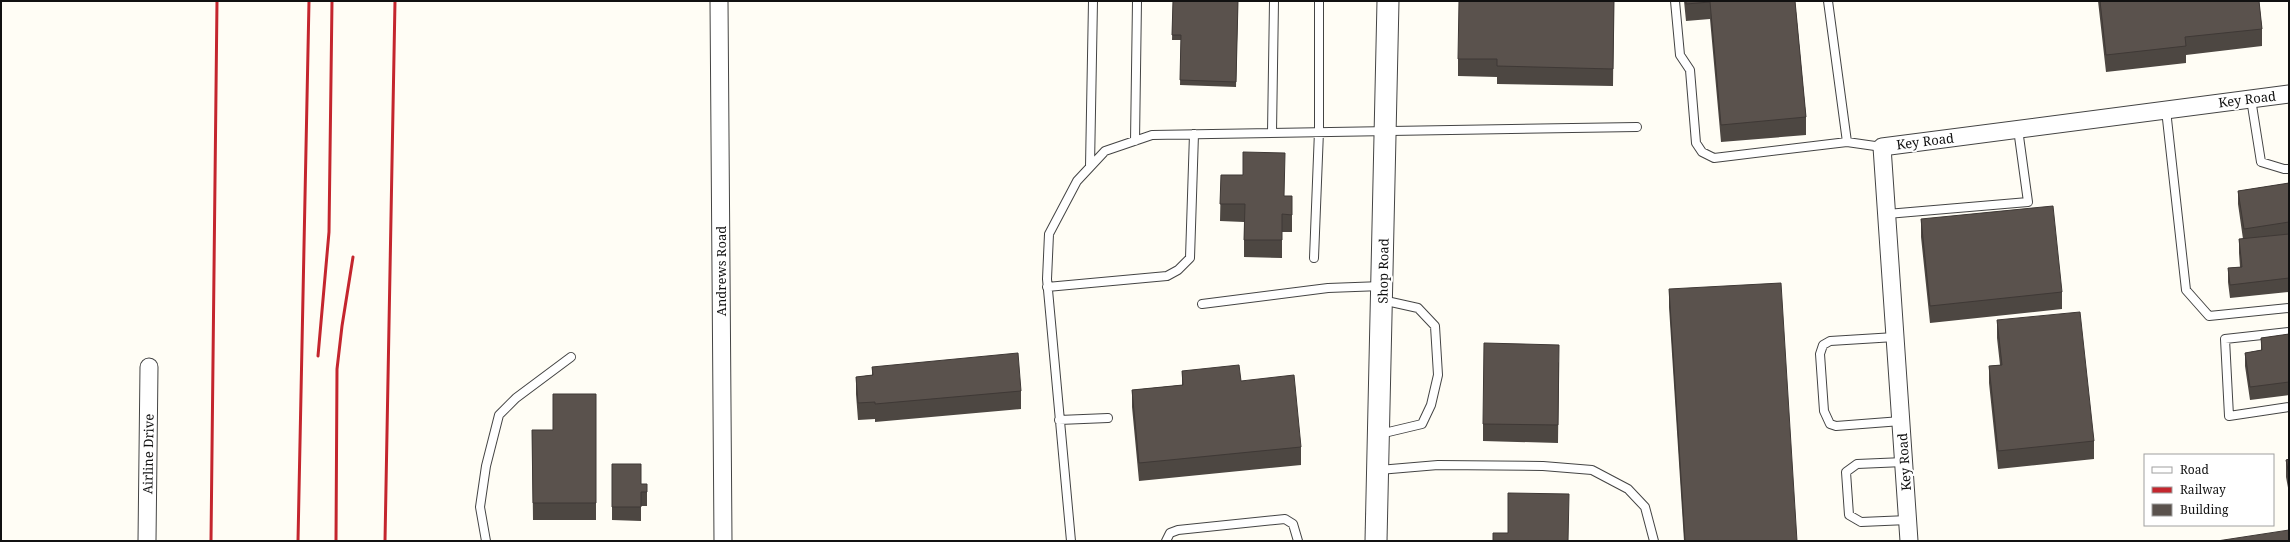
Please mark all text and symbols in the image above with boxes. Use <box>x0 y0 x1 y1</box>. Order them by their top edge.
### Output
street label: Key Road <box>2217 87 2277 111</box>
street label: Key Road <box>1895 129 1955 153</box>
street label: Andrews Road <box>712 226 730 316</box>
street label: Shop Road <box>1373 238 1393 304</box>
street label: Airline Drive <box>138 414 158 494</box>
street label: Key Road <box>1893 433 1915 491</box>
legend <box>2144 454 2274 526</box>
text: Road <box>2180 461 2210 478</box>
text: Railway <box>2180 481 2226 498</box>
text: Building <box>2180 501 2229 518</box>

